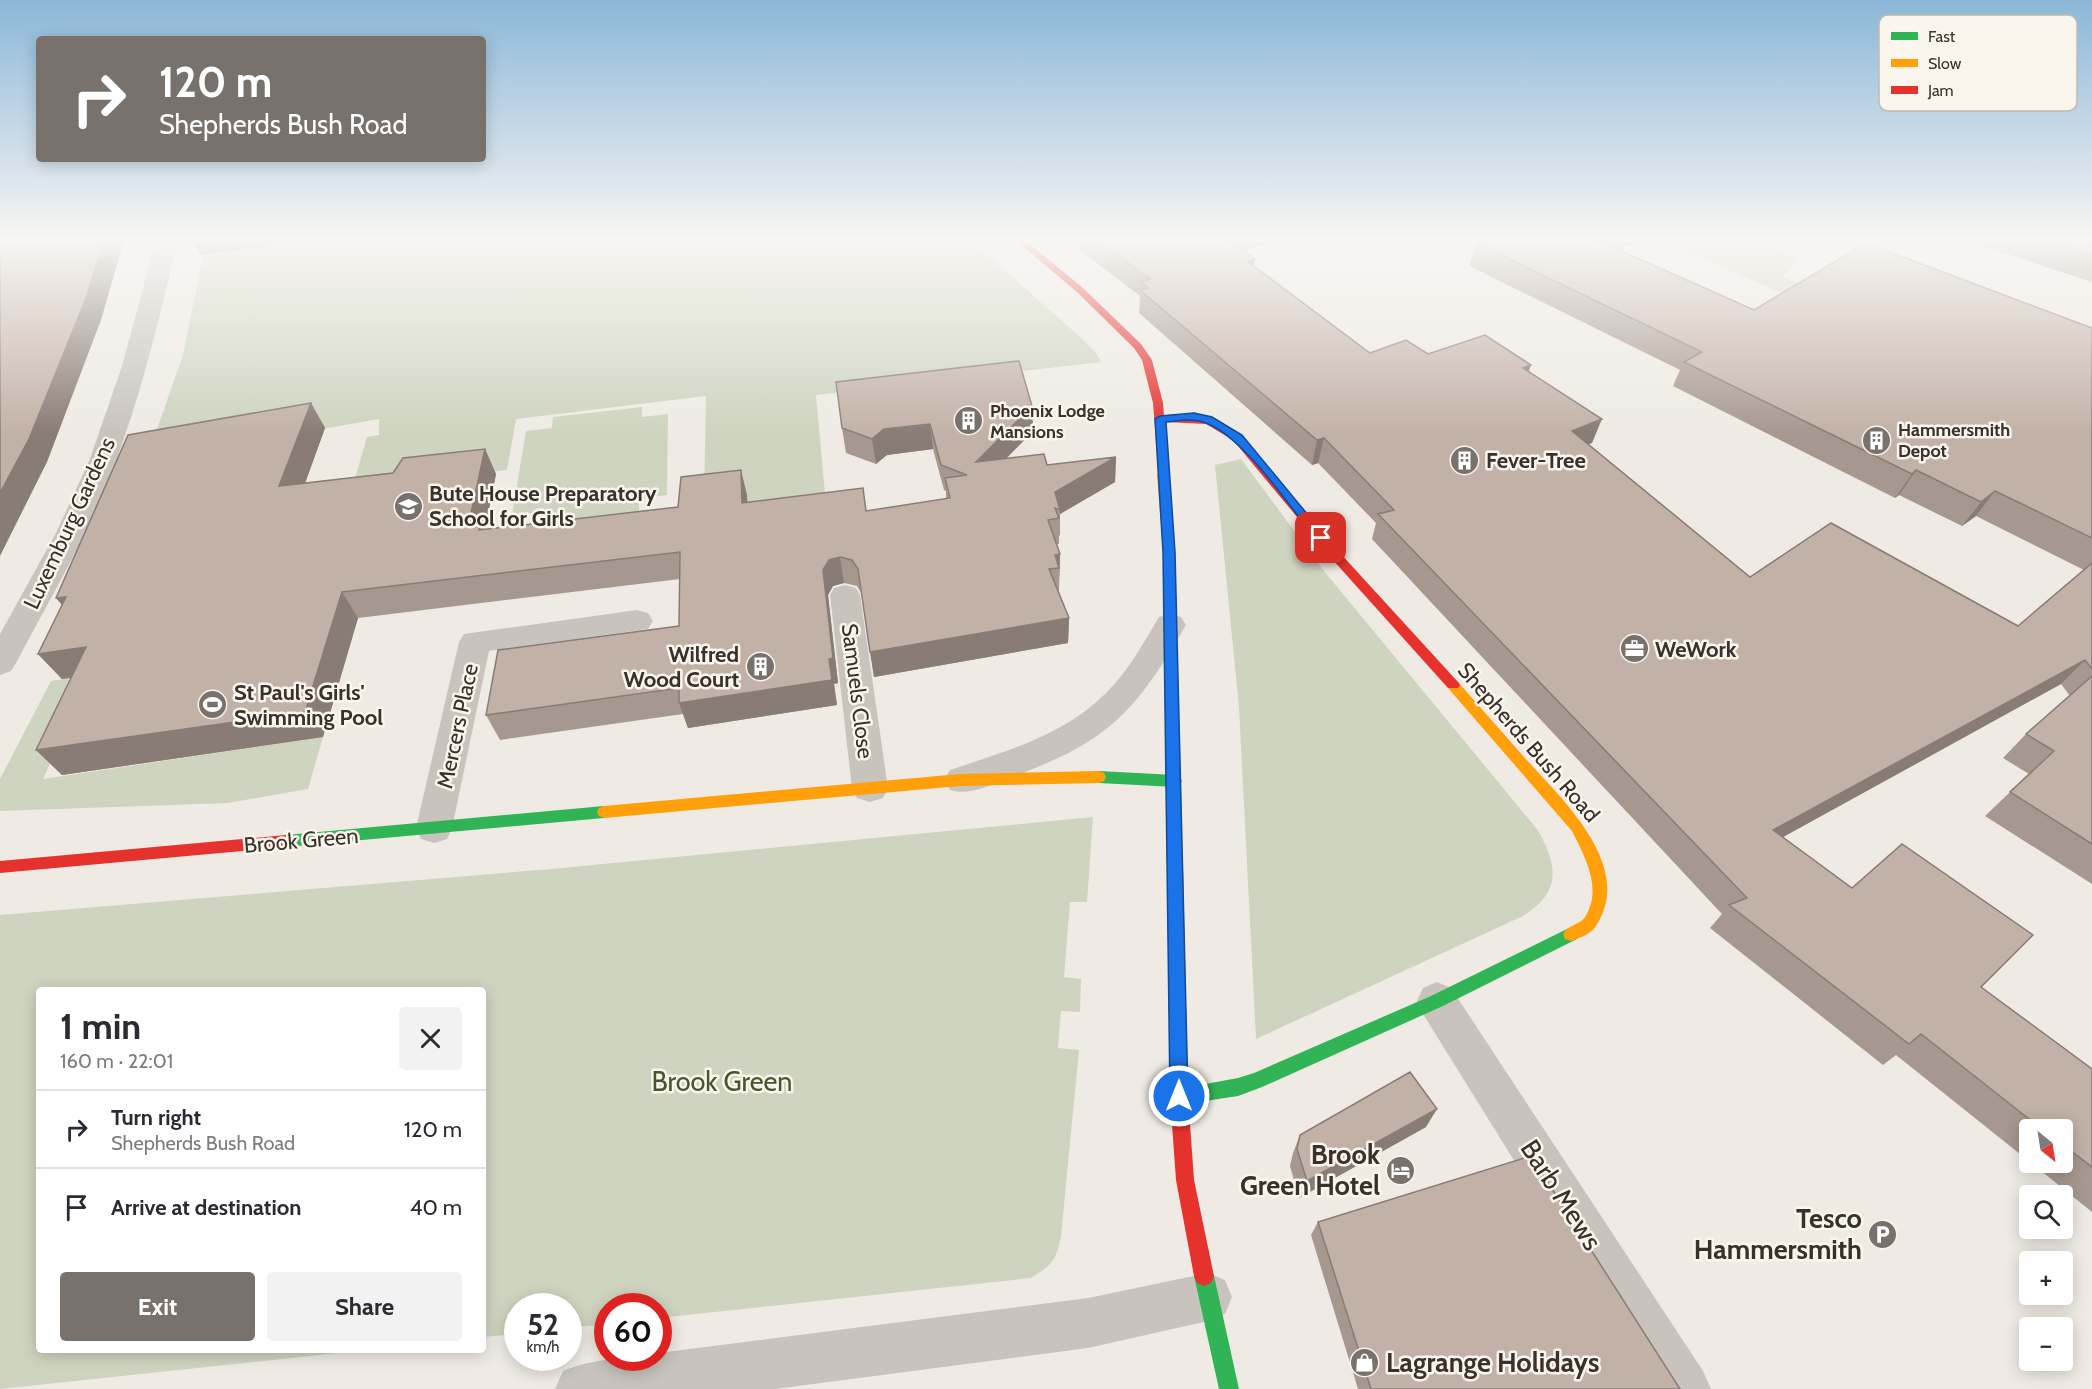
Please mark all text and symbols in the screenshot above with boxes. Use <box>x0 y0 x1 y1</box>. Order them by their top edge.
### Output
legend <box>1879 15 2077 111</box>
text: Fast <box>1928 27 1956 46</box>
text: Slow <box>1928 54 1962 73</box>
text: 120 m <box>159 56 272 108</box>
icon: right <box>60 60 138 138</box>
text: Jam <box>1927 81 1954 100</box>
text: Shepherds Bush Road <box>159 108 408 141</box>
place label: Phoenix Lodge Mansions <box>990 400 1105 443</box>
building icon: Phoenix Lodge Mansions <box>953 405 985 437</box>
place label: Hammersmith Depot <box>1898 419 2010 462</box>
building icon: Hammersmith Depot <box>1861 424 1893 456</box>
street label: Luxemburg Gardens <box>18 433 121 613</box>
building icon: Fever-Tree <box>1449 444 1481 476</box>
place label: Fever-Tree <box>1486 447 1586 474</box>
place label: Bute House Preparatory School for Girls <box>429 480 657 532</box>
school or university icon: Bute House Preparatory School for Girls <box>392 490 424 522</box>
pin <box>1295 512 1346 563</box>
icon: arrive <box>1304 521 1337 554</box>
street label: Samuels Close <box>836 622 879 760</box>
office icon: WeWork <box>1618 633 1650 665</box>
place label: WeWork <box>1655 636 1737 663</box>
place label: Wilfred Wood Court <box>623 641 739 693</box>
building icon: Wilfred Wood Court <box>744 651 776 683</box>
street label: Shepherds Bush Road <box>1452 657 1605 828</box>
street label: Mercers Place <box>431 661 484 791</box>
place label: St Paul's Girls' Swimming Pool <box>234 679 383 731</box>
sports icon: St Paul's Girls' Swimming Pool <box>197 689 229 721</box>
street label: Brook Green <box>243 822 359 859</box>
text: 1 min <box>60 1004 141 1048</box>
button: close <box>399 1007 462 1070</box>
text: 160 m · 22:01 <box>60 1049 173 1073</box>
position arrow <box>1147 1064 1211 1128</box>
park label: Brook Green <box>652 1065 792 1098</box>
text: Turn right <box>111 1104 201 1131</box>
icon: right <box>60 1113 93 1146</box>
text: 120 m <box>404 1116 462 1143</box>
north arrow <box>2019 1119 2073 1173</box>
map controls <box>2019 1119 2073 1371</box>
text: Shepherds Bush Road <box>111 1131 295 1155</box>
street label: Barb Mews <box>1514 1133 1609 1256</box>
place label: Brook Green Hotel <box>1240 1138 1380 1202</box>
hotel icon: Brook Green Hotel <box>1385 1155 1417 1187</box>
button: search <box>2019 1185 2073 1239</box>
icon: arrive <box>60 1191 93 1224</box>
text: Arrive at destination <box>111 1194 301 1221</box>
text: 40 m <box>410 1194 462 1221</box>
place label: Tesco Hammersmith <box>1694 1202 1862 1266</box>
parking icon: Tesco Hammersmith <box>1867 1219 1899 1251</box>
button: + <box>2019 1251 2073 1305</box>
button: Exit <box>60 1272 255 1341</box>
button: Share <box>267 1272 462 1341</box>
speed limit sign: 60 <box>594 1293 672 1371</box>
text: 52 <box>527 1306 559 1343</box>
button: − <box>2019 1317 2073 1371</box>
text: km/h <box>527 1338 559 1356</box>
place label: Lagrange Holidays <box>1386 1346 1599 1379</box>
shop icon: Lagrange Holidays <box>1349 1347 1381 1379</box>

